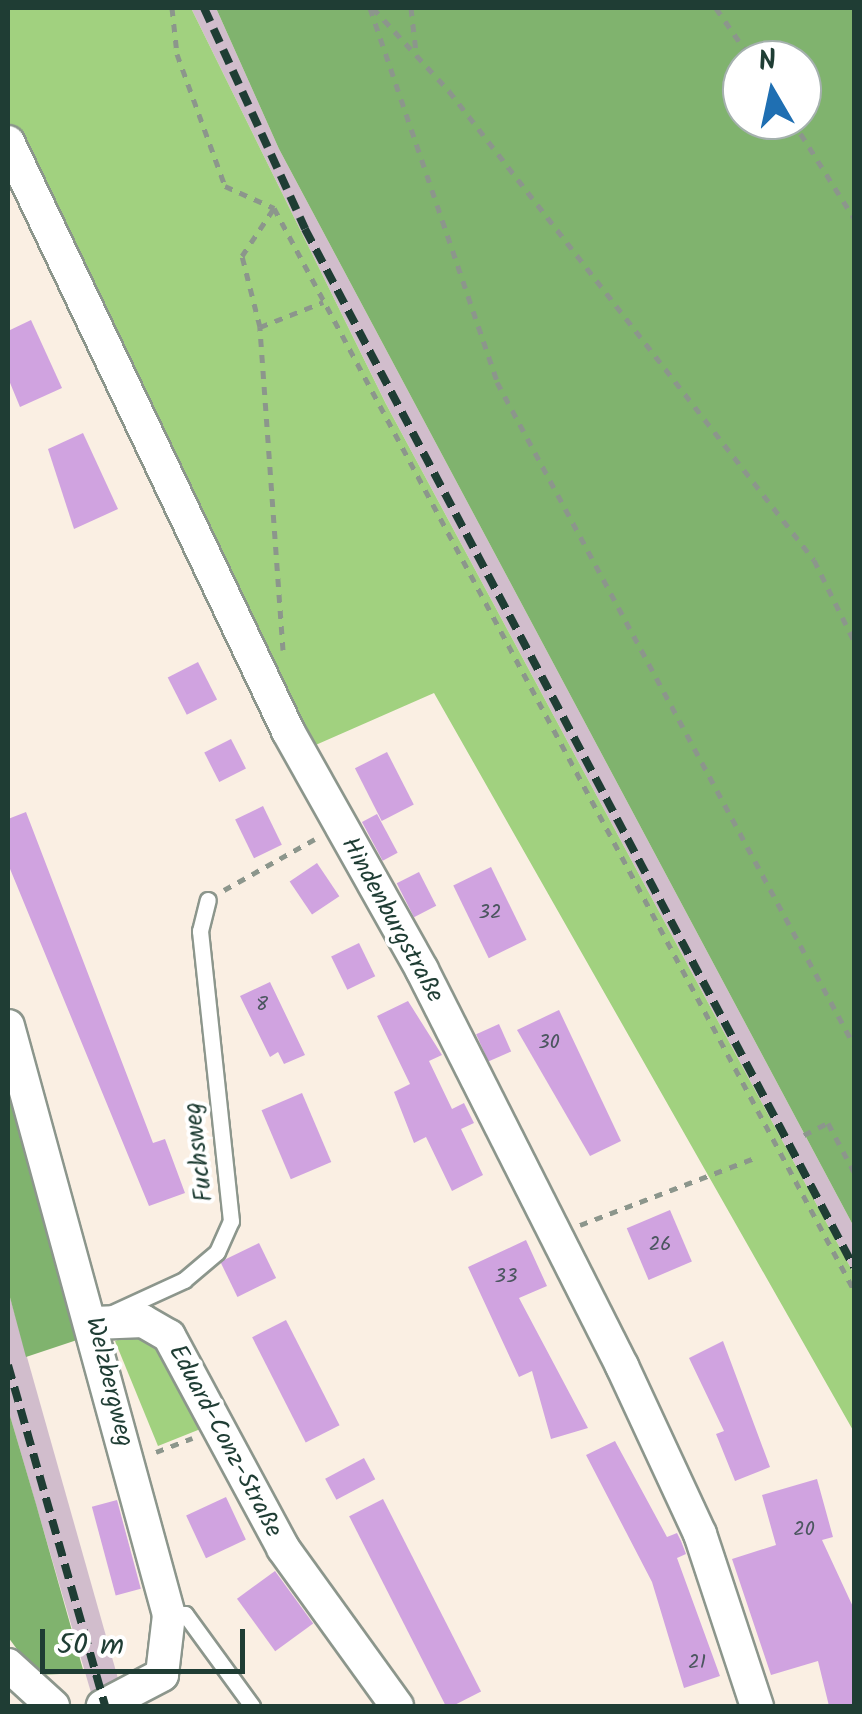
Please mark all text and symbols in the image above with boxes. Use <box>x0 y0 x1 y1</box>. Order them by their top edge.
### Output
text: N <box>755 38 780 85</box>
north arrow <box>722 40 822 140</box>
street label: Hindenburgstraße <box>334 832 450 1008</box>
house number: 32 <box>478 901 502 925</box>
house number: 8 <box>256 993 268 1017</box>
house number: 30 <box>538 1031 560 1055</box>
street label: Fuchsweg <box>178 1100 220 1204</box>
house number: 26 <box>649 1233 671 1257</box>
house number: 33 <box>495 1265 517 1289</box>
street label: Welzbergweg <box>78 1314 140 1450</box>
street label: Eduard-Conz-Straße <box>162 1339 288 1543</box>
house number: 20 <box>793 1518 815 1542</box>
scale bar <box>45 1609 250 1671</box>
text: 50 m <box>57 1622 124 1670</box>
house number: 21 <box>688 1651 706 1675</box>

